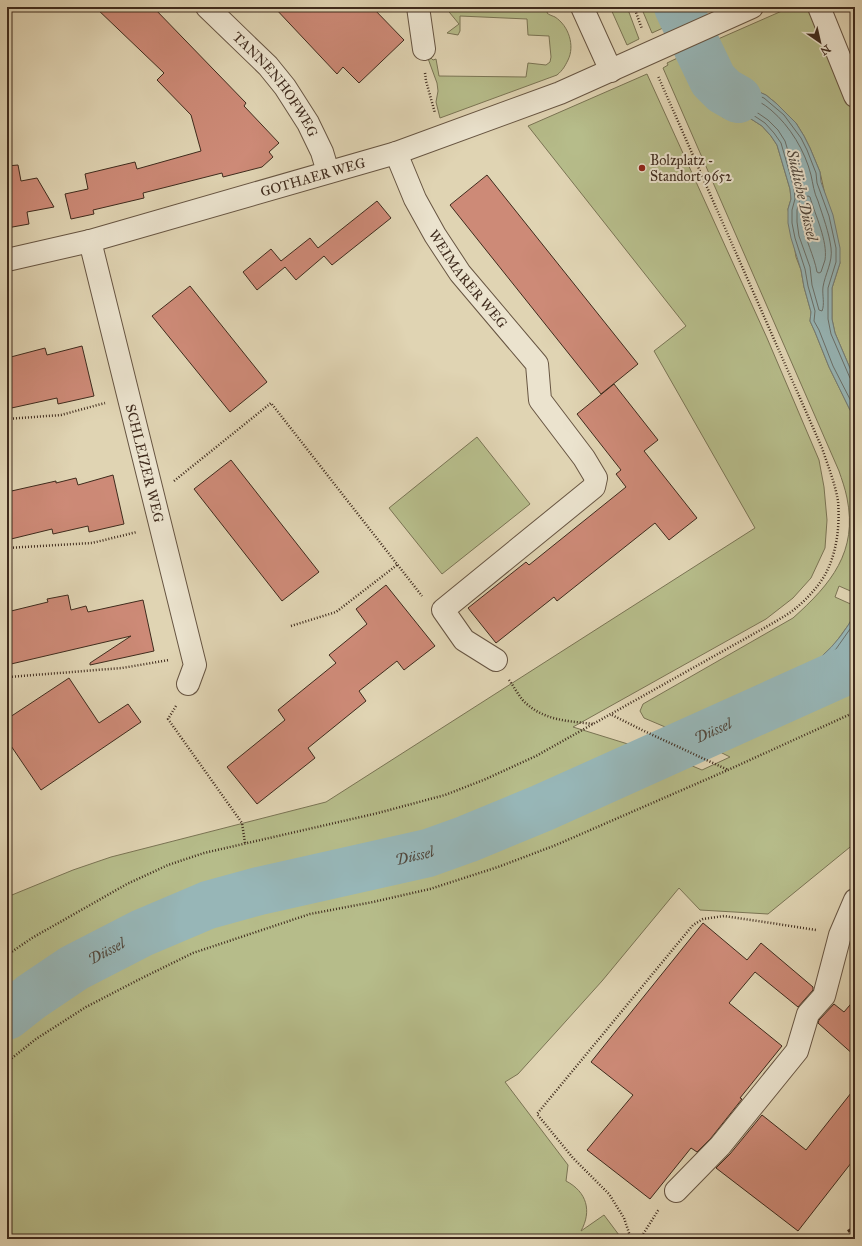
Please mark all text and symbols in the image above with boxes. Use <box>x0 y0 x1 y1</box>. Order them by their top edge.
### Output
north arrow <box>800 22 840 62</box>
street label: TANNENHOFWEG <box>229 28 322 140</box>
text: N <box>817 42 833 58</box>
water label: Südliche Düssel <box>783 147 822 244</box>
place label: Bolzplatz - Standort 9652 <box>650 152 732 185</box>
street label: GOTHAER WEG <box>258 154 367 200</box>
marker: Bolzplatz - Standort 9652 <box>637 163 647 173</box>
street label: WEIMARER WEG <box>425 226 511 331</box>
street label: SCHLEIZER WEG <box>122 402 168 524</box>
water label: Düssel <box>692 714 736 747</box>
water label: Düssel <box>394 842 438 869</box>
water label: Düssel <box>85 933 130 968</box>

